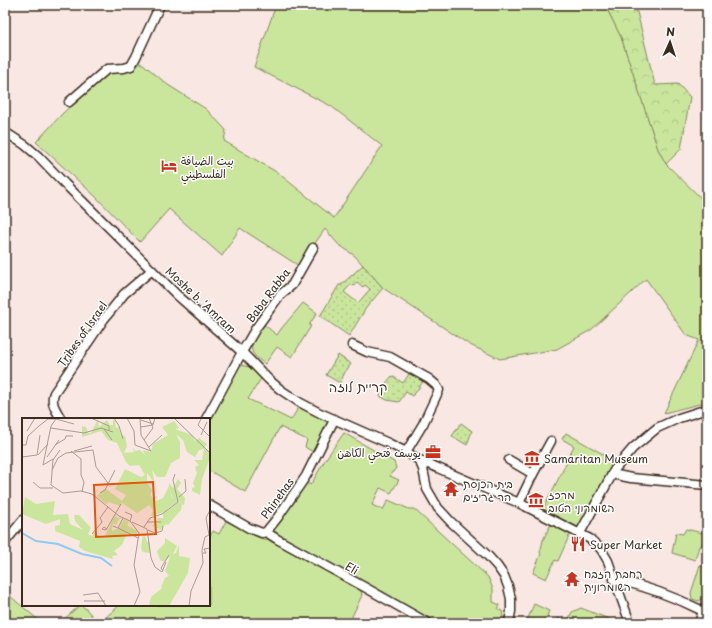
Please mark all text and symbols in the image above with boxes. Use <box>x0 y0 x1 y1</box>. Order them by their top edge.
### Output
north arrow <box>650 22 690 62</box>
text: N <box>666 23 676 40</box>
place label: بيت الضيافة الفلسطيني <box>181 152 234 185</box>
hotel icon: بيت الضيافة الفلسطيني <box>160 157 178 175</box>
street label: Moshe b. 'Amram <box>162 263 240 337</box>
street label: Baba Rabba <box>242 264 294 326</box>
street label: Tribes of Israel <box>53 298 111 370</box>
district label: קריית לוזה <box>329 377 387 396</box>
inset map <box>22 418 210 606</box>
office icon: يوسف فتحي الكاهن <box>424 443 442 461</box>
place label: يوسف فتحي الكاهن <box>337 444 421 464</box>
museum icon: Samaritan Museum <box>523 449 541 467</box>
place label: Samaritan Museum <box>544 450 648 467</box>
street label: Phinehas <box>256 474 298 522</box>
place label: בית הכנסת הר גריזים <box>463 475 513 505</box>
temple icon: בית הכנסת הר גריזים <box>442 480 460 498</box>
place label: מרכז השומרוני הטוב <box>548 486 614 516</box>
museum icon: מרכז השומרוני הטוב <box>527 491 545 509</box>
restaurant icon: Super Market <box>569 535 587 553</box>
place label: Super Market <box>590 536 662 553</box>
street label: Eli <box>342 557 362 579</box>
place label: רחבת הזבח השומרונית <box>584 565 642 595</box>
temple icon: רחבת הזבח השומרונית <box>563 570 581 588</box>

